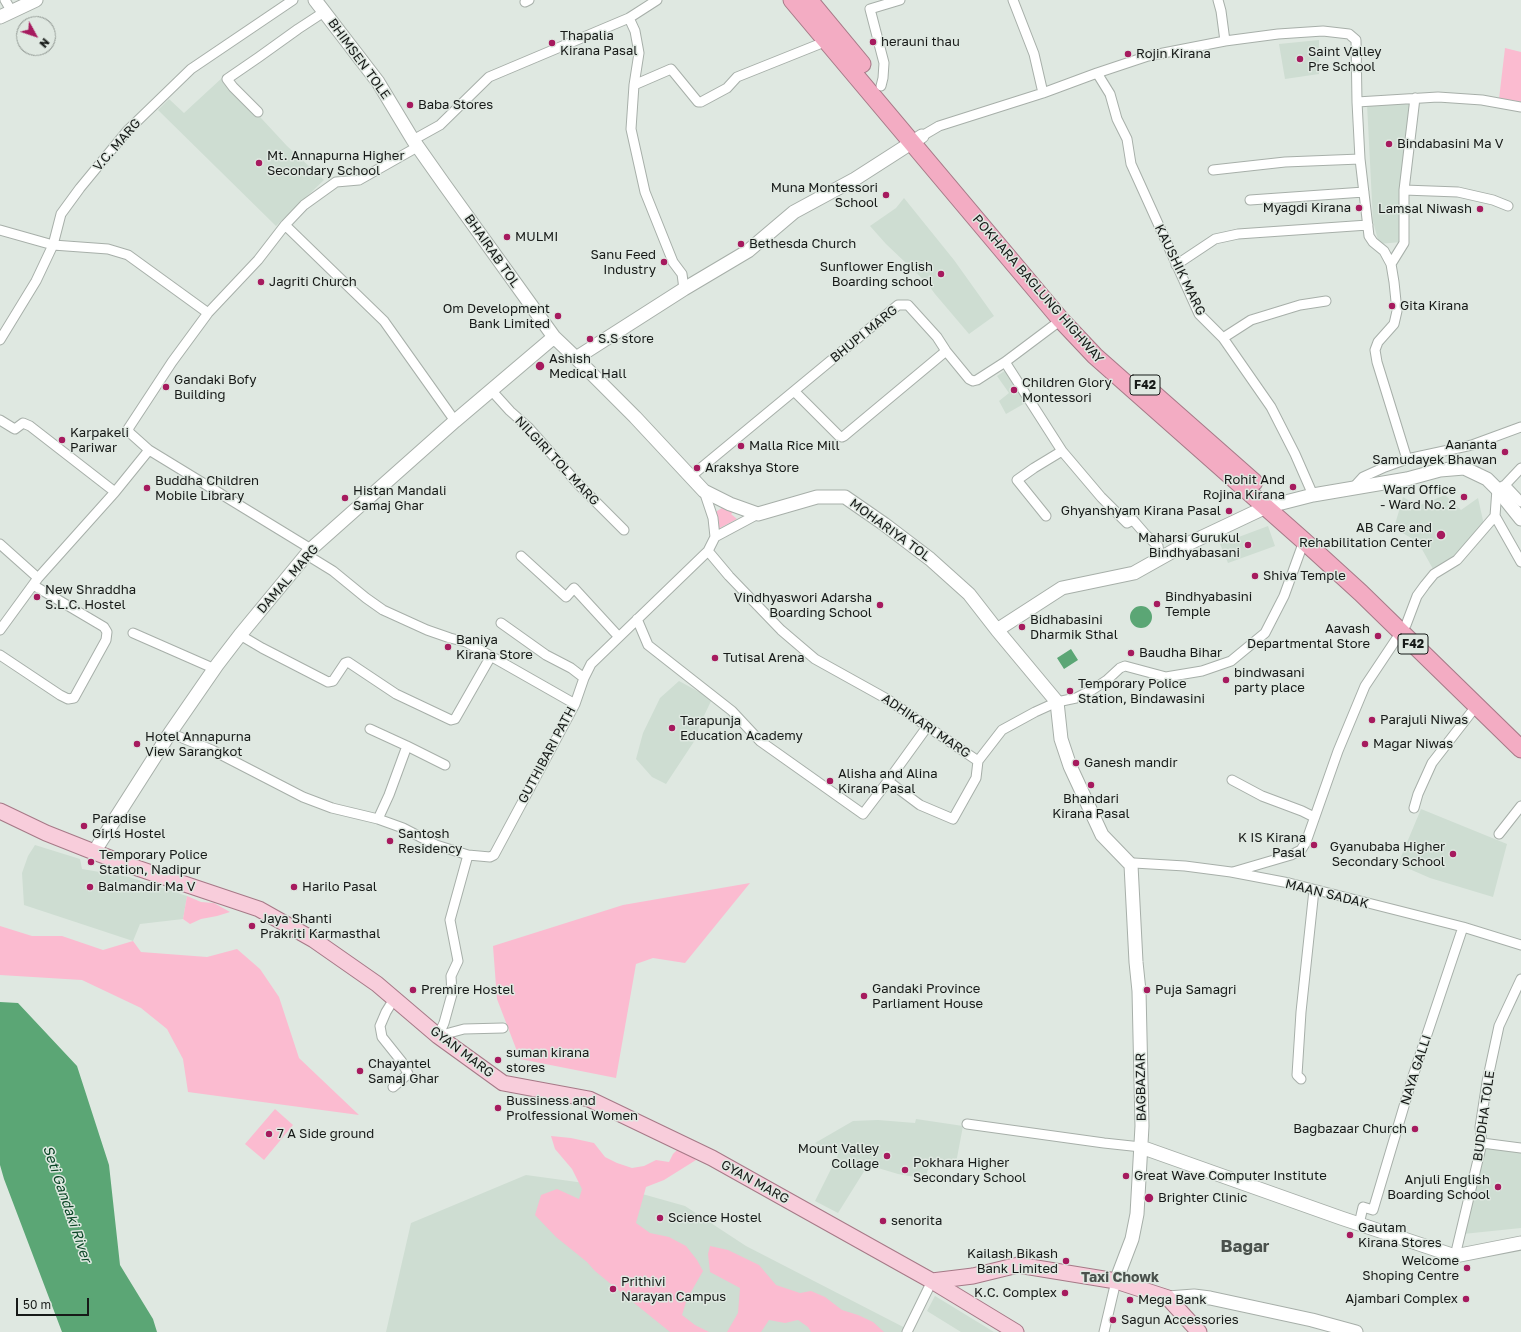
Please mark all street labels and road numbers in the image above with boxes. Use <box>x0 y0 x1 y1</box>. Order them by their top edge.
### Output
street label: BHIMSEN TOLE <box>324 16 394 102</box>
street label: V.C. MARG <box>90 116 144 174</box>
street label: BHAIRAB TOL <box>461 211 523 291</box>
street label: POKHARA BAGLUNG HIGHWAY <box>969 212 1107 366</box>
street label: KAUSHIK MARG <box>1151 222 1209 318</box>
street label: BHUPI MARG <box>827 302 901 366</box>
road number: F42 <box>1130 375 1160 395</box>
street label: NILGIRI TOL MARG <box>512 413 602 509</box>
street label: MOHARIYA TOL <box>847 495 933 565</box>
street label: DAMAL MARG <box>254 541 322 617</box>
road number: F42 <box>1398 634 1428 654</box>
street label: ADHIKARI MARG <box>879 691 973 761</box>
street label: GUTHIBARI PATH <box>515 704 579 806</box>
street label: MAAN SADAK <box>1284 876 1370 912</box>
street label: GYAN MARG <box>427 1023 497 1081</box>
street label: NAYA GALLI <box>1397 1033 1435 1107</box>
street label: BAGBAZAR <box>1133 1053 1149 1121</box>
street label: BUDDHA TOLE <box>1470 1070 1498 1162</box>
street label: GYAN MARG <box>718 1157 792 1207</box>

